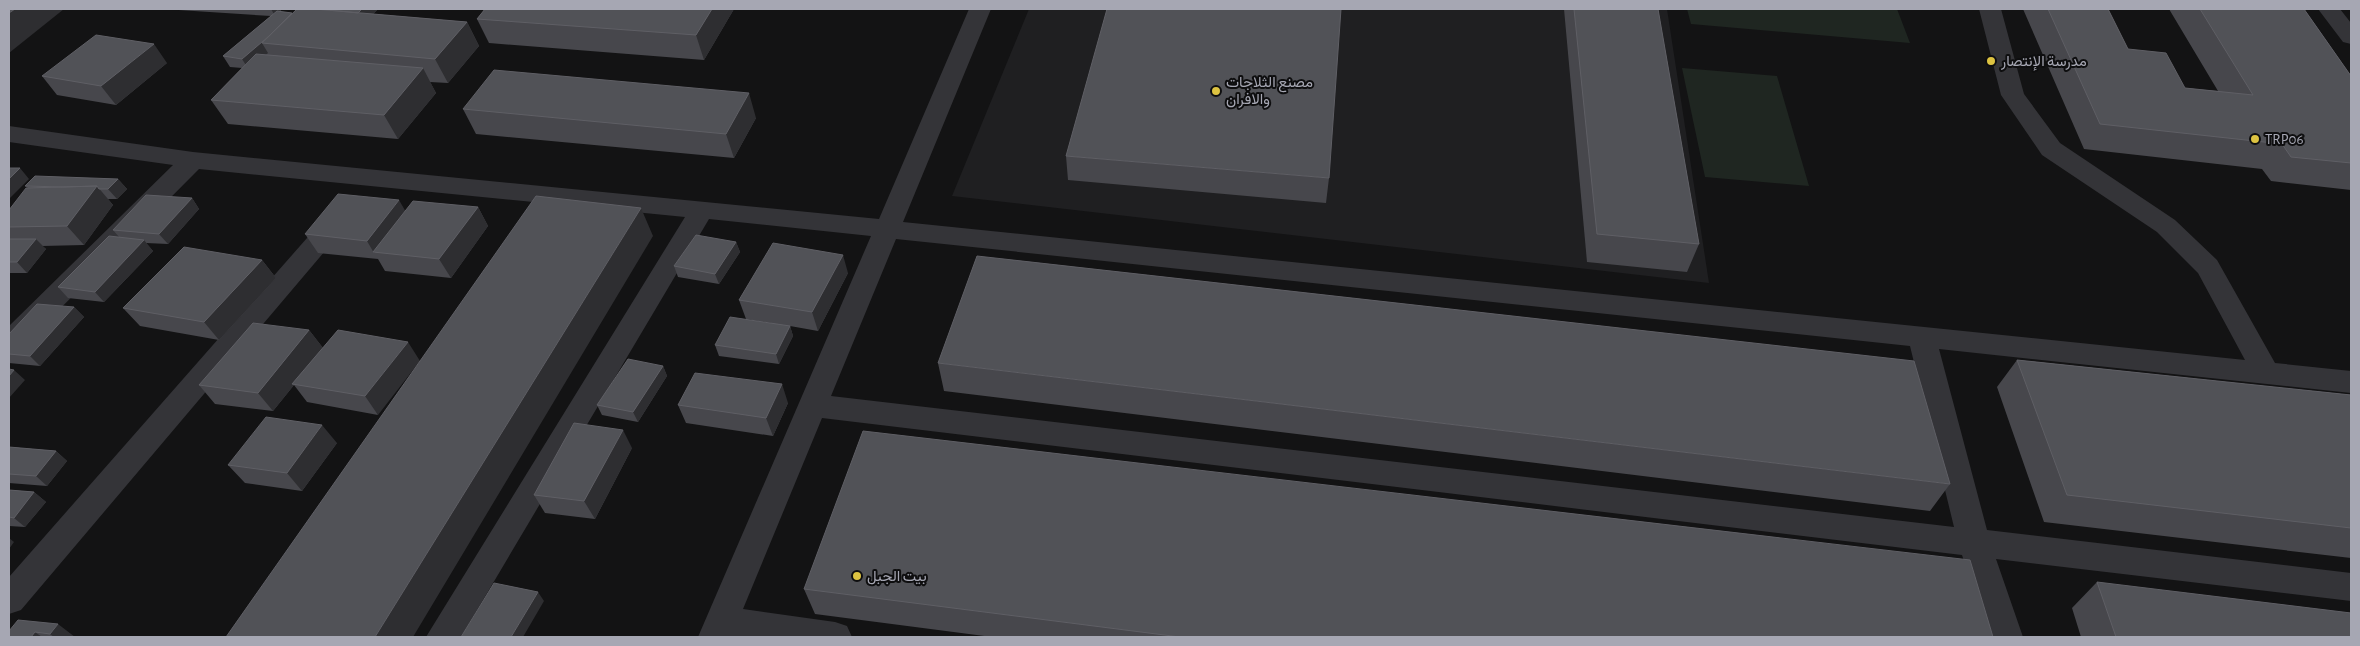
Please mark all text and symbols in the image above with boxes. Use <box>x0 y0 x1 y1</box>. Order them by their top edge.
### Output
place label: مدرسة الإنتصار <box>2000 54 2087 71</box>
marker: مدرسة الإنتصار <box>1985 55 1997 67</box>
place label: مصنع الثلاجات والافران <box>1226 75 1313 108</box>
marker: مصنع الثلاجات والافران <box>1210 85 1222 97</box>
place label: TRP06 <box>2265 132 2303 147</box>
marker: TRP06 <box>2249 133 2261 145</box>
place label: بيت الجبل <box>867 569 927 585</box>
marker: بيت الجبل <box>851 570 863 582</box>

